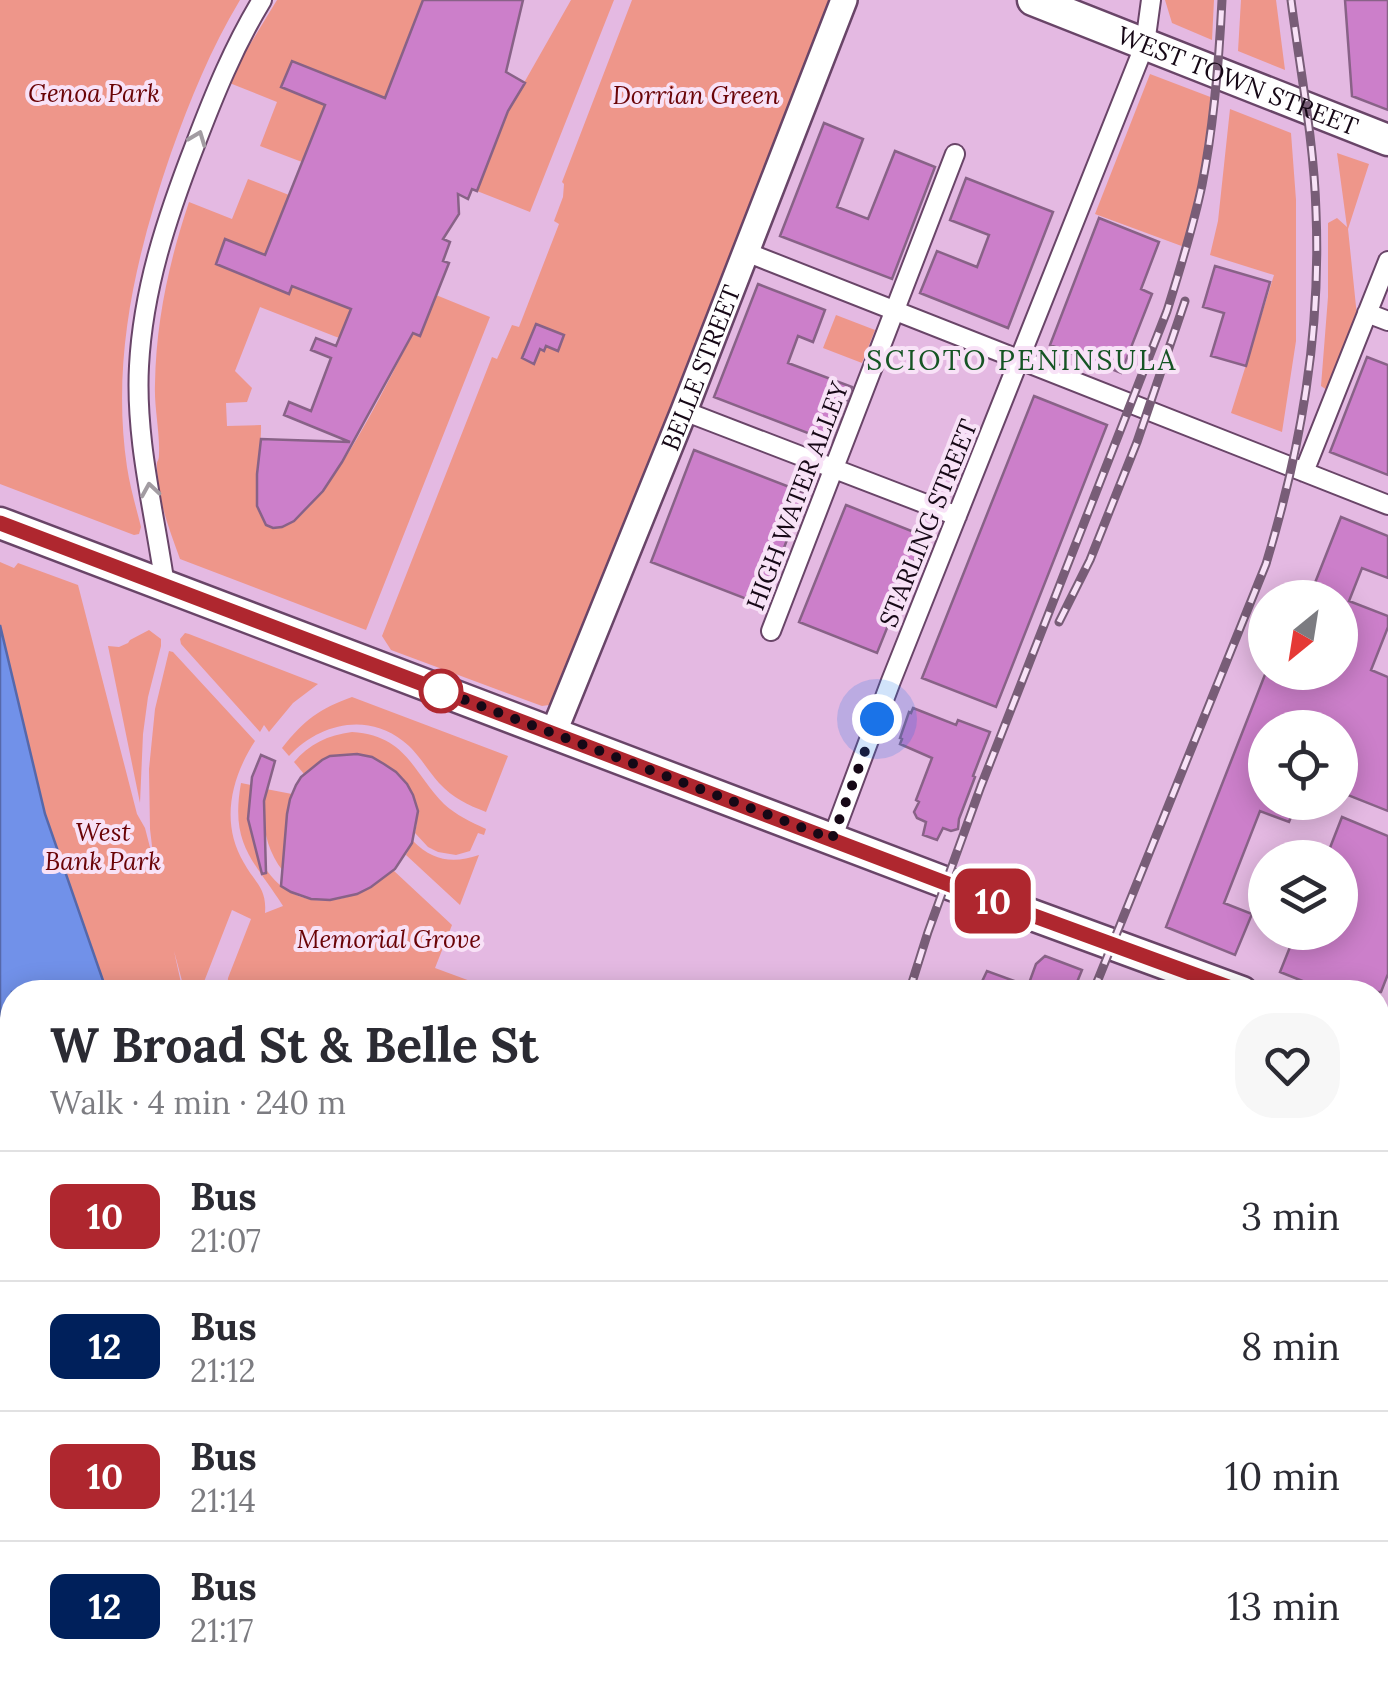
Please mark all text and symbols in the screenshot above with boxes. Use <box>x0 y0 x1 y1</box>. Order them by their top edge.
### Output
street label: WEST TOWN STREET <box>1113 19 1363 143</box>
park label: Genoa Park <box>28 77 160 109</box>
park label: Dorrian Green <box>612 79 780 111</box>
one-way arrow <box>186 130 206 148</box>
street label: BELLE STREET <box>654 280 747 455</box>
district label: SCIOTO PENINSULA <box>866 342 1178 378</box>
street label: HIGH WATER ALLEY <box>739 377 856 614</box>
street label: STARLING STREET <box>872 414 984 632</box>
one-way arrow <box>140 481 161 498</box>
north arrow <box>1248 580 1358 690</box>
map controls <box>1248 580 1358 950</box>
unlabelled marker <box>420 670 462 712</box>
your location <box>852 694 902 744</box>
button: locate <box>1248 710 1358 820</box>
park label: West Bank Park <box>45 816 161 877</box>
button: layers <box>1248 840 1358 950</box>
line badge: 10 <box>948 868 1038 934</box>
text: 10 <box>975 879 1011 924</box>
park label: Memorial Grove <box>297 923 481 955</box>
button: heart <box>1235 1013 1340 1118</box>
text: W Broad St & Belle St <box>50 1014 539 1075</box>
text: Walk · 4 min · 240 m <box>50 1082 346 1123</box>
text: Bus <box>190 1172 257 1220</box>
text: 3 min <box>1241 1192 1340 1240</box>
text: 10 <box>87 1194 123 1239</box>
text: 21:07 <box>190 1220 261 1261</box>
text: Bus <box>190 1302 257 1350</box>
text: 8 min <box>1241 1322 1340 1370</box>
text: 12 <box>89 1324 121 1369</box>
text: 21:12 <box>190 1350 256 1391</box>
text: Bus <box>190 1432 257 1480</box>
text: 10 min <box>1225 1452 1340 1500</box>
text: 10 <box>87 1454 123 1499</box>
text: 21:14 <box>190 1480 256 1521</box>
text: Bus <box>190 1562 257 1610</box>
text: 13 min <box>1227 1582 1340 1630</box>
text: 12 <box>89 1584 121 1629</box>
text: 21:17 <box>190 1610 253 1651</box>

